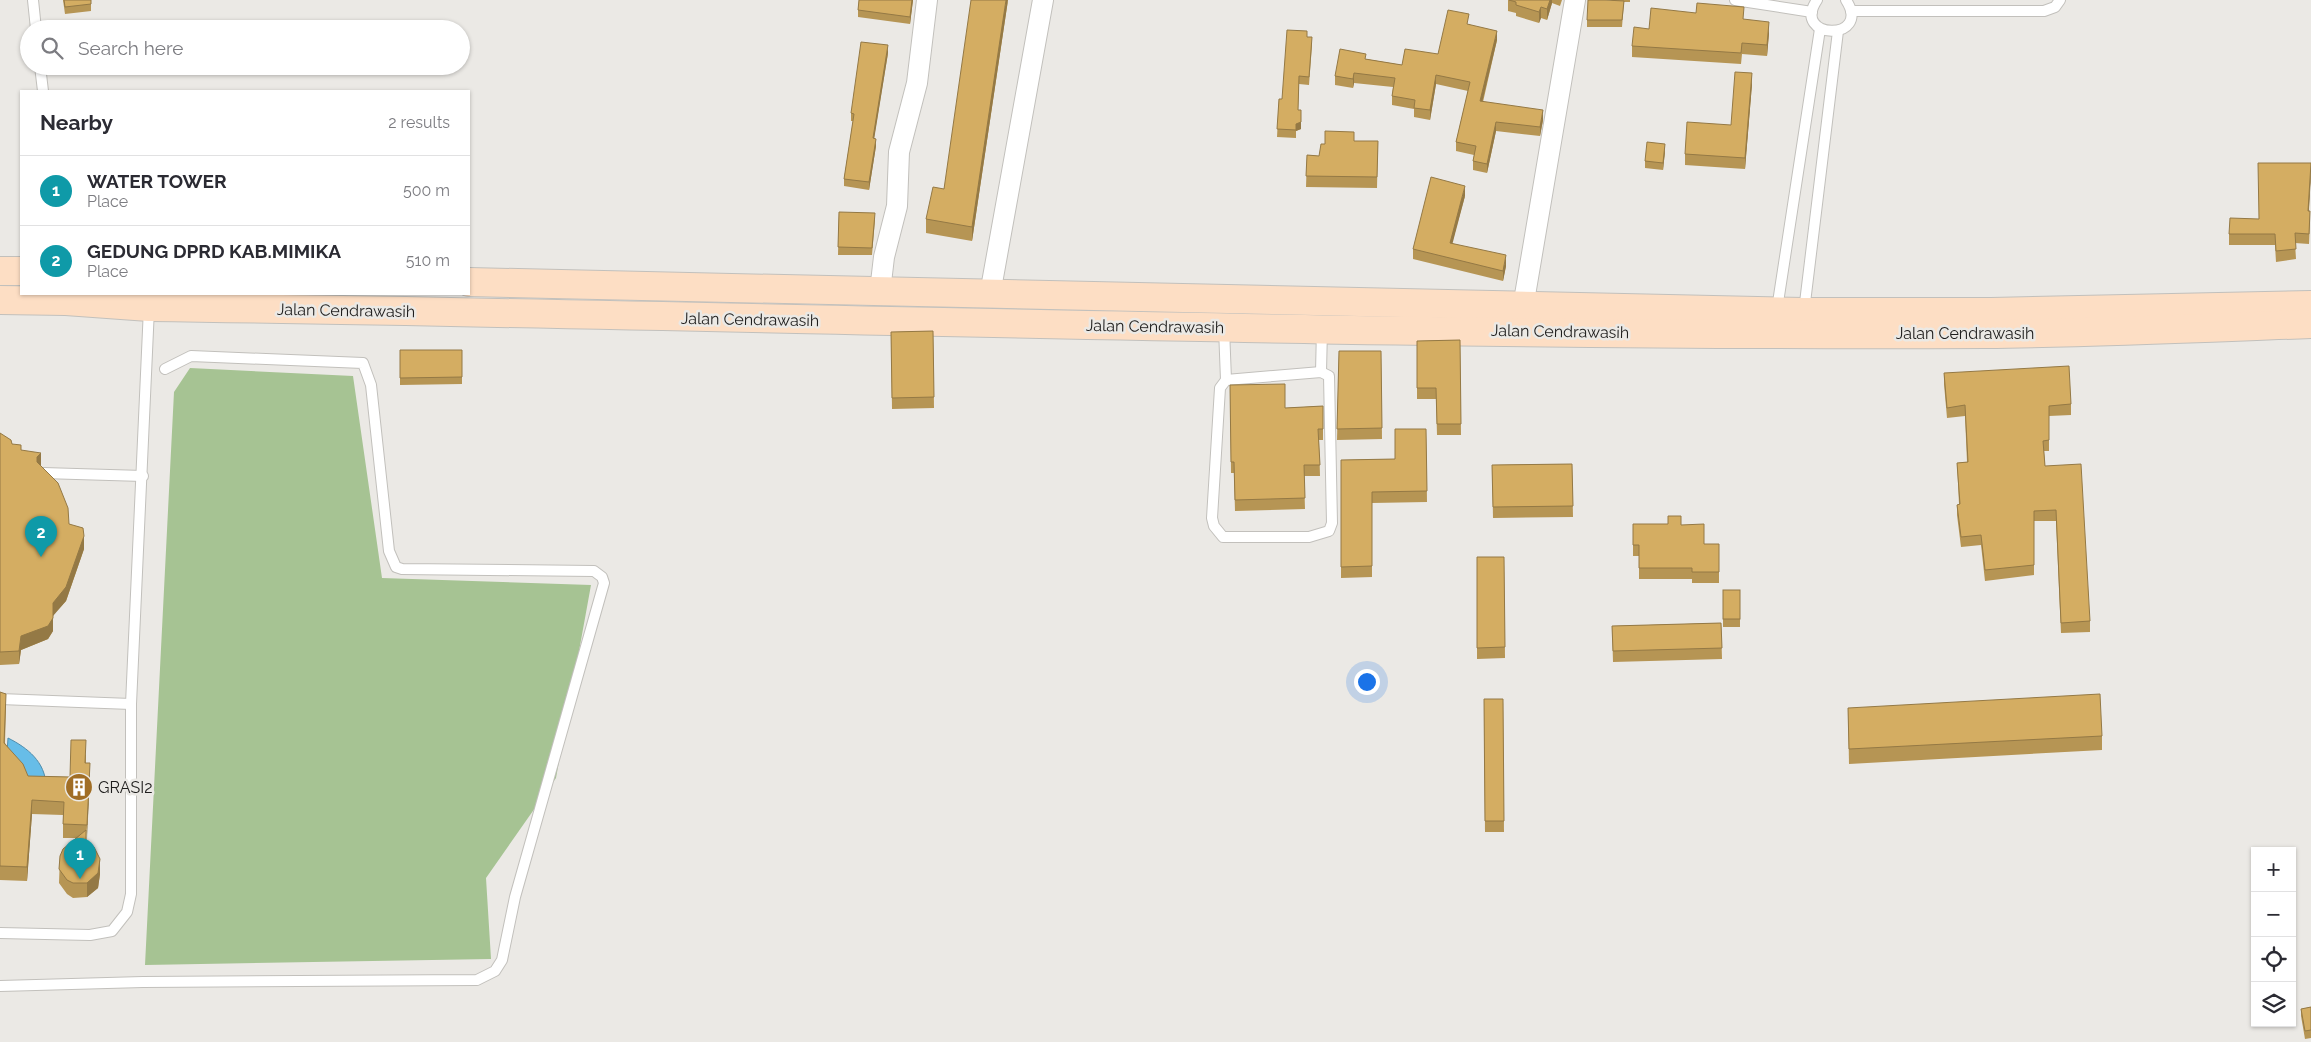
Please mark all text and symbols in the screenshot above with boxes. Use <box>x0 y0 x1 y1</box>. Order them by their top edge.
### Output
search box <box>20 20 470 75</box>
icon: search <box>38 34 66 62</box>
text: Search here <box>78 37 184 59</box>
text: Nearby <box>40 110 113 135</box>
text: 2 results <box>388 113 450 132</box>
text: WATER TOWER <box>87 170 227 192</box>
text: 1 <box>52 181 60 200</box>
text: 500 m <box>403 181 450 200</box>
text: Place <box>87 192 128 211</box>
text: GEDUNG DPRD KAB.MIMIKA <box>87 240 341 262</box>
text: 2 <box>51 251 61 270</box>
text: 510 m <box>406 251 450 270</box>
text: Place <box>87 262 128 281</box>
street label: Jalan Cendrawasih <box>277 300 415 321</box>
street label: Jalan Cendrawasih <box>681 309 819 330</box>
street label: Jalan Cendrawasih <box>1086 316 1224 337</box>
street label: Jalan Cendrawasih <box>1491 321 1629 342</box>
street label: Jalan Cendrawasih <box>1896 324 2034 343</box>
pin: 2 <box>25 516 57 557</box>
your location <box>1354 669 1380 695</box>
building icon: GRASI2 <box>64 772 94 802</box>
place label: GRASI2 <box>98 778 153 797</box>
pin: 1 <box>64 838 96 879</box>
map controls <box>2251 847 2296 1027</box>
button: + <box>2251 847 2296 892</box>
button: − <box>2251 892 2296 937</box>
button: locate <box>2251 937 2296 982</box>
button: layers <box>2251 982 2296 1027</box>

